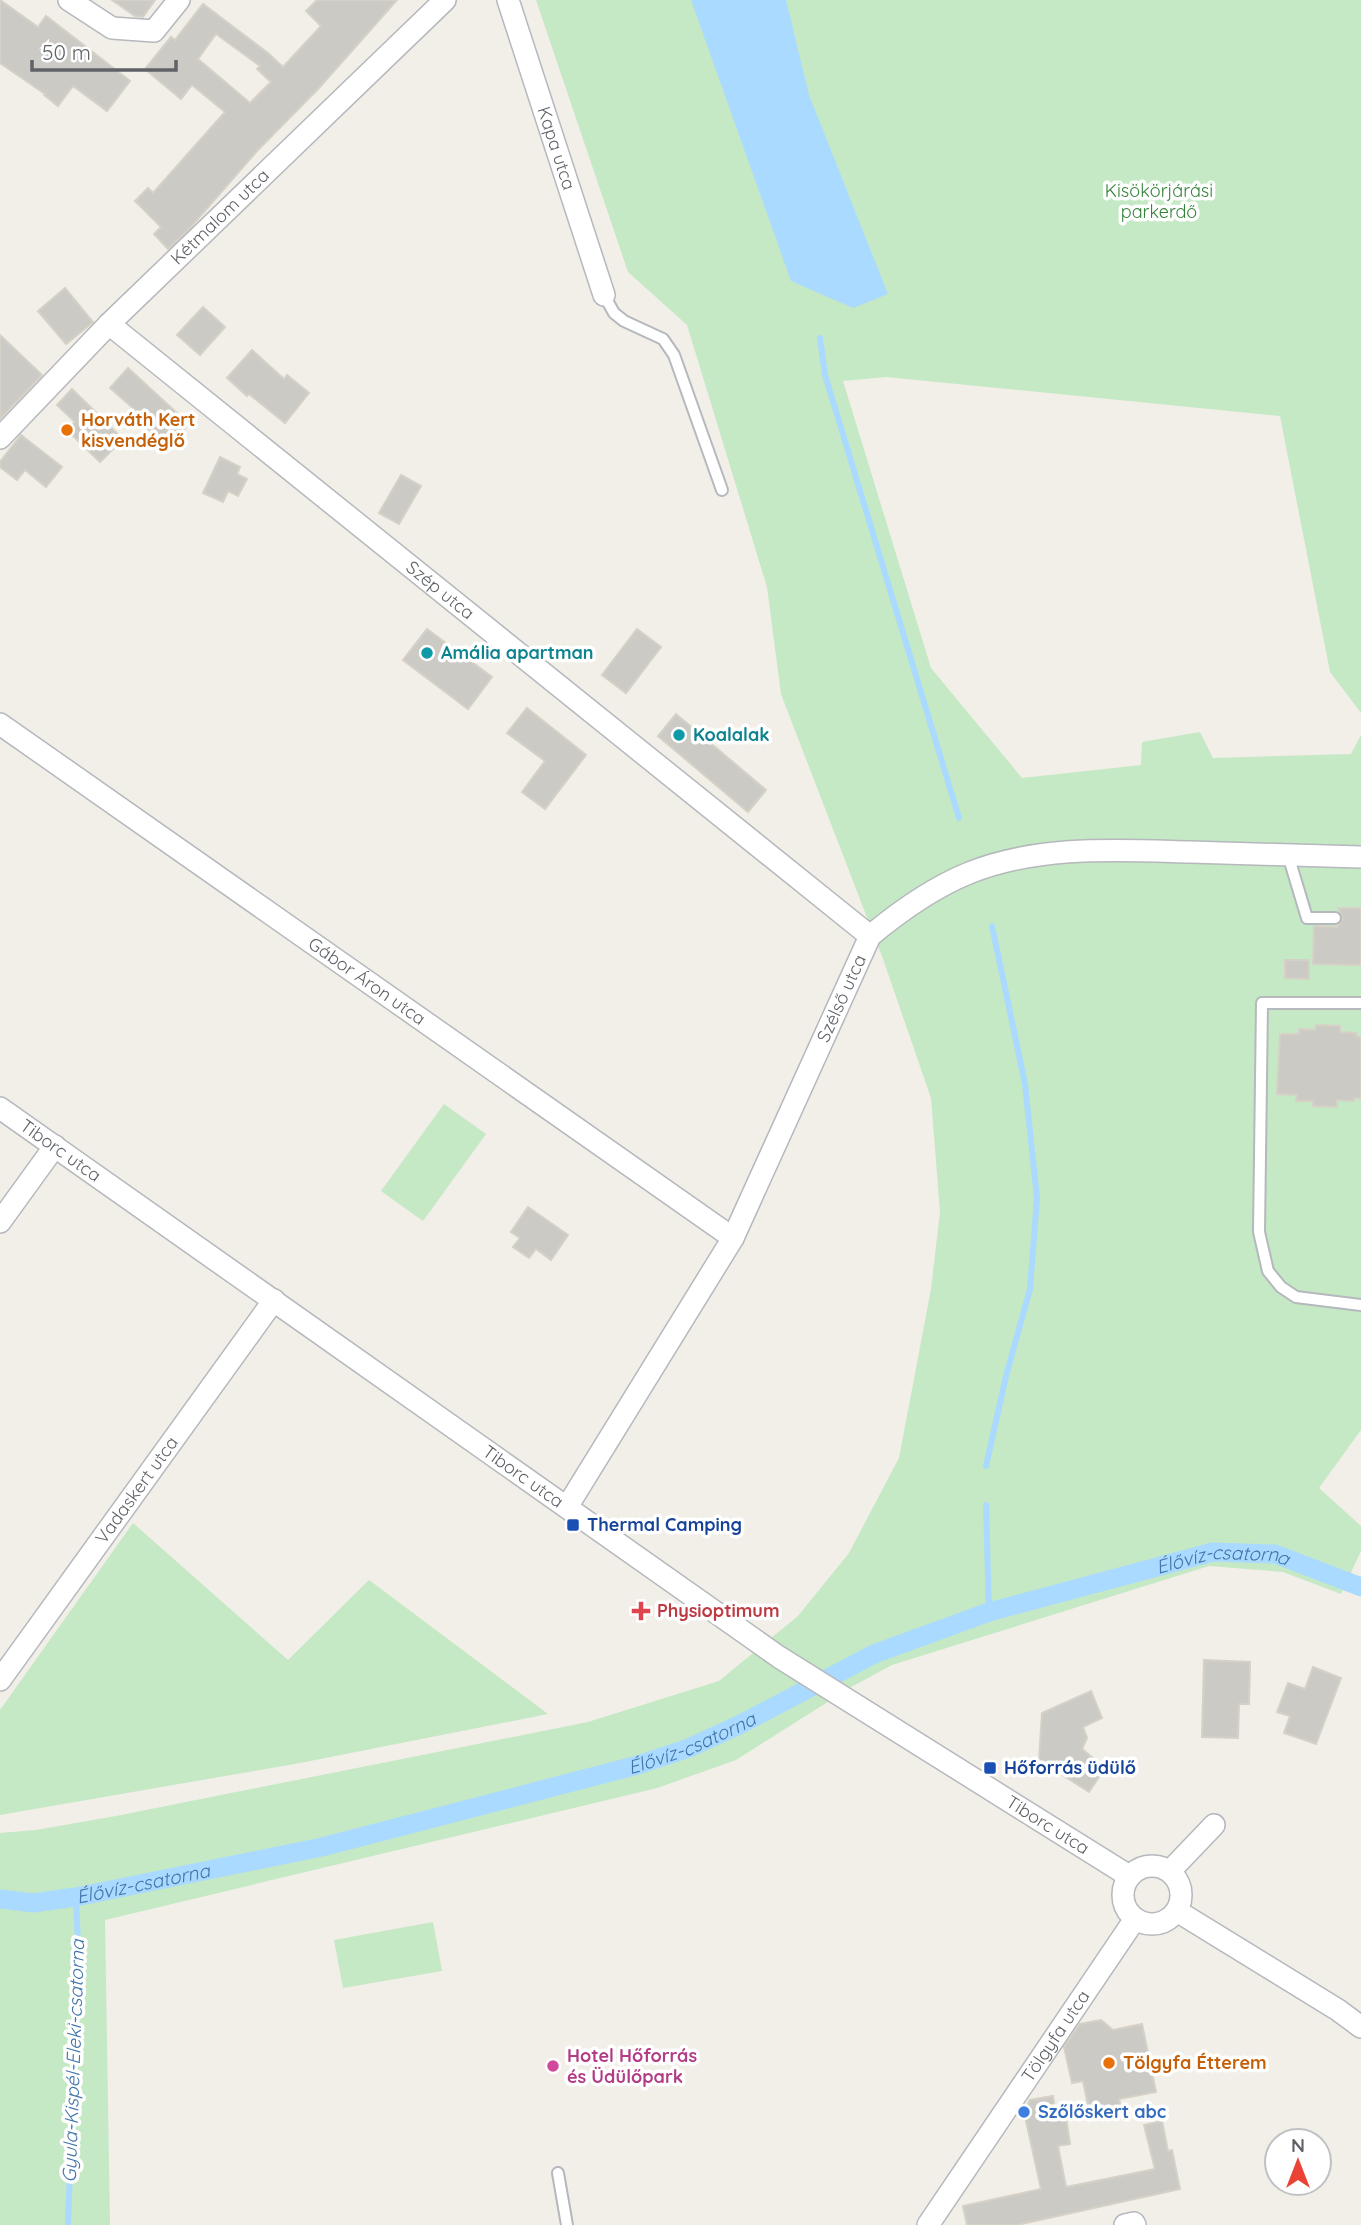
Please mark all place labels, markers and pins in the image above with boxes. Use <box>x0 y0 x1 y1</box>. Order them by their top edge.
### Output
place label: Horváth Kert kisvendéglő <box>81 408 195 452</box>
marker: Horváth Kert kisvendéglő <box>59 422 75 438</box>
place label: Amália apartman <box>441 641 594 664</box>
marker: Amália apartman <box>419 645 435 661</box>
place label: Koalalak <box>693 723 770 746</box>
marker: Koalalak <box>671 727 687 743</box>
place label: Thermal Camping <box>587 1513 742 1536</box>
marker: Thermal Camping <box>565 1517 581 1533</box>
place label: Physioptimum <box>657 1599 780 1622</box>
marker: Physioptimum <box>631 1601 651 1621</box>
place label: Hőforrás üdülő <box>1004 1756 1136 1779</box>
marker: Hőforrás üdülő <box>982 1760 998 1776</box>
place label: Hotel Hőforrás és Üdülőpark <box>567 2044 697 2088</box>
place label: Tölgyfa Étterem <box>1123 2051 1267 2074</box>
marker: Tölgyfa Étterem <box>1101 2055 1117 2071</box>
marker: Hotel Hőforrás és Üdülőpark <box>545 2058 561 2074</box>
place label: Szőlőskert abc <box>1038 2100 1166 2123</box>
marker: Szőlőskert abc <box>1016 2104 1032 2120</box>

